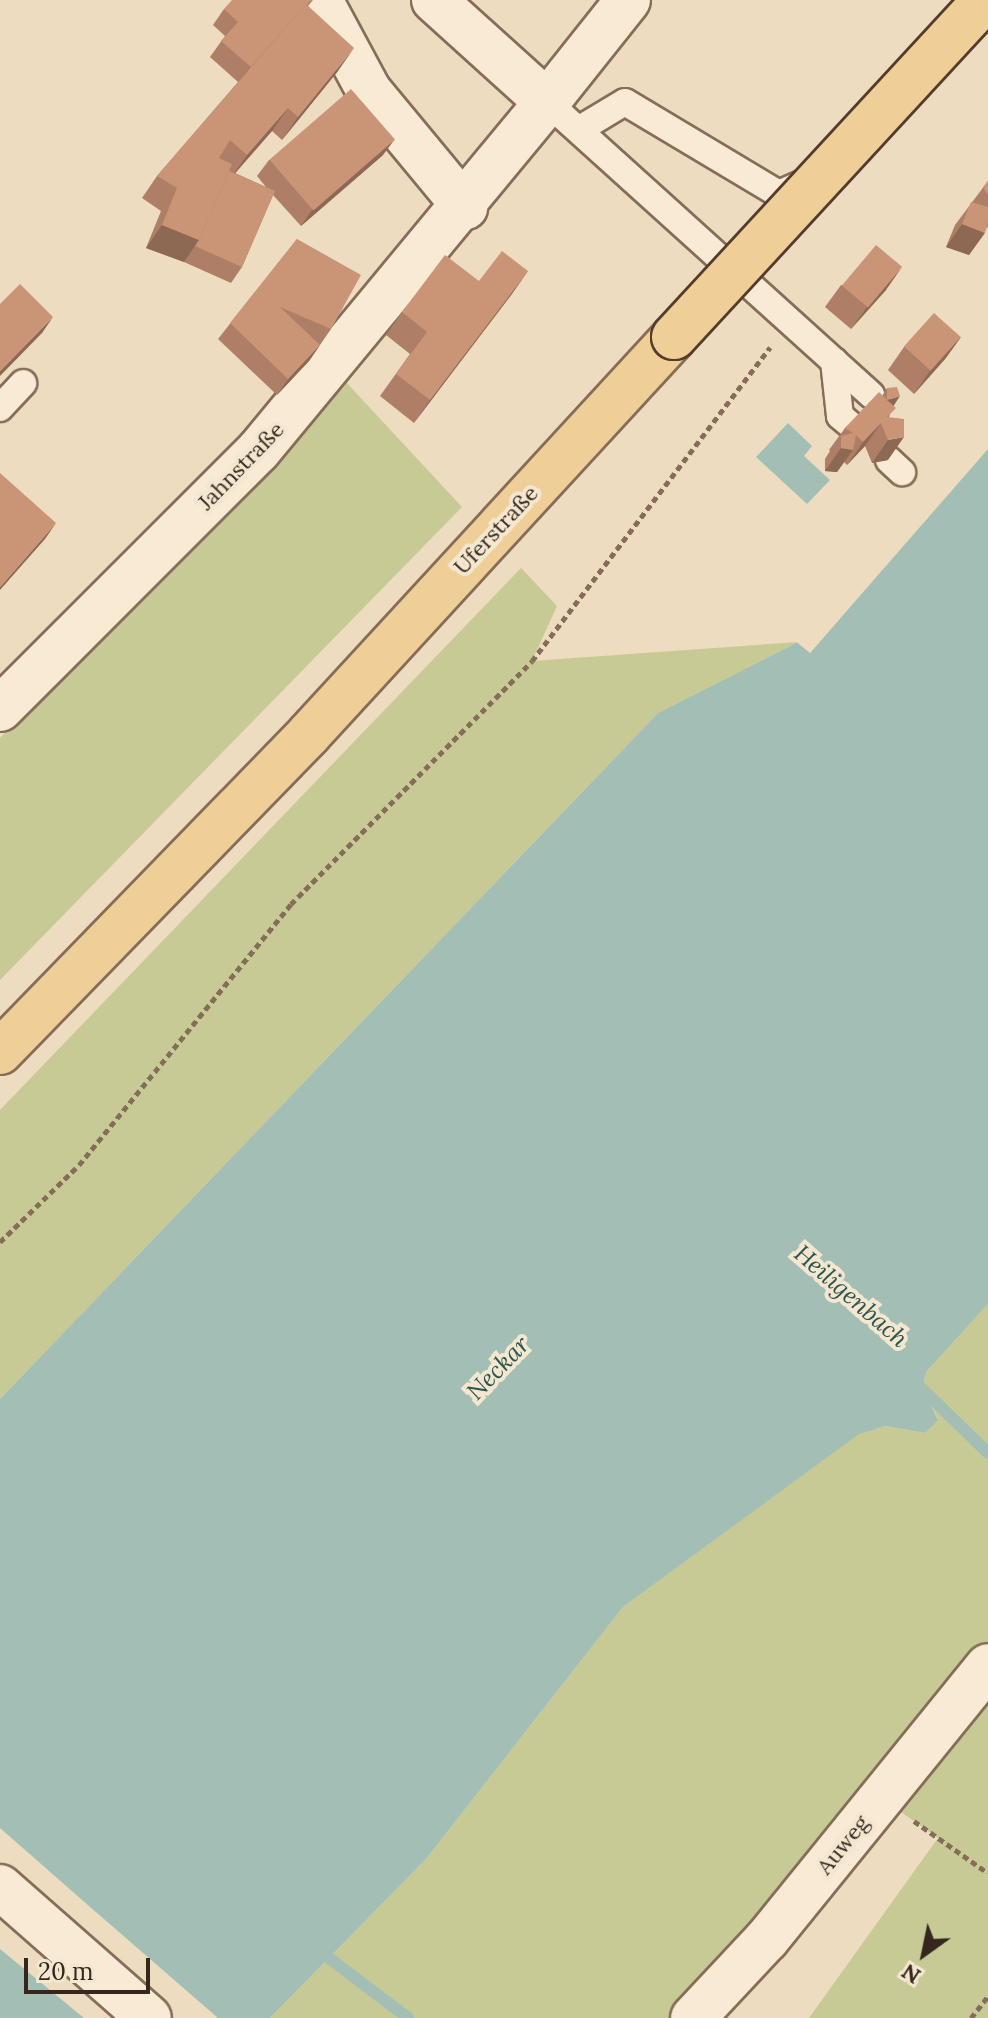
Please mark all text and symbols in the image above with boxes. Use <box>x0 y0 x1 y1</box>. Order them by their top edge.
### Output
street label: Jahnstraße <box>193 417 289 515</box>
street label: Uferstraße <box>448 480 544 580</box>
water label: Heiligenbach <box>788 1239 914 1353</box>
water label: Neckar <box>461 1330 535 1406</box>
street label: Auweg <box>811 1810 875 1880</box>
north arrow <box>884 1914 964 1994</box>
scale bar <box>28 1942 154 1992</box>
text: 20 m <box>38 1956 94 1987</box>
text: N <box>896 1958 926 1991</box>

